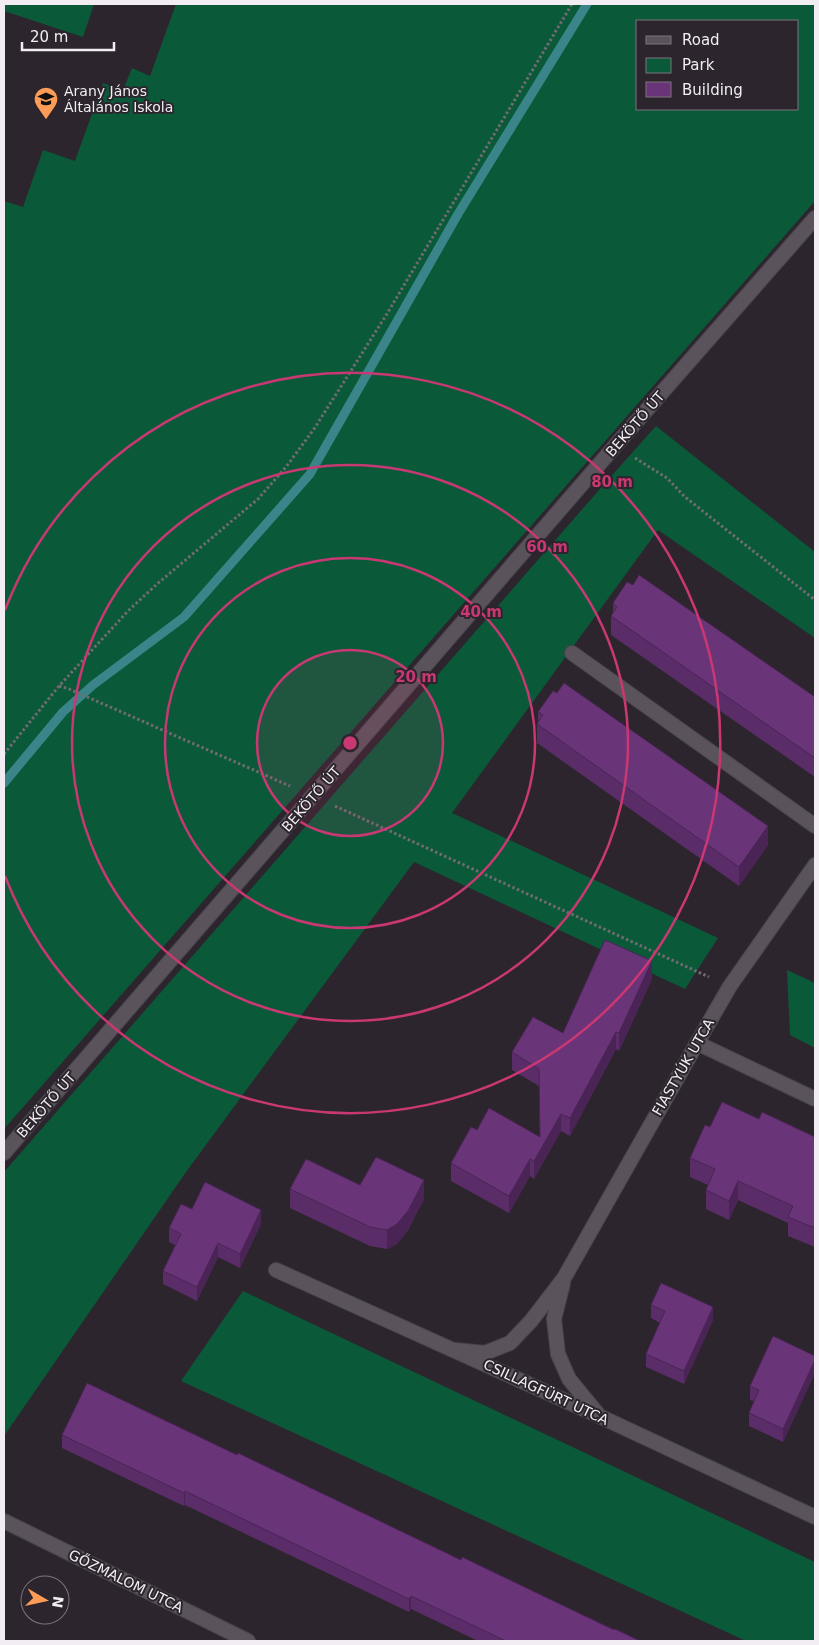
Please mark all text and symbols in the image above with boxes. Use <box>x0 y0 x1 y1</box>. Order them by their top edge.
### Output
scale bar <box>22 20 115 52</box>
legend <box>636 20 799 110</box>
text: 20 m <box>30 28 68 46</box>
text: Road <box>682 31 720 49</box>
text: Park <box>682 56 715 74</box>
text: Building <box>682 81 743 99</box>
place label: Arany János Általános Iskola <box>64 83 173 115</box>
school or university icon: Arany János Általános Iskola <box>33 86 59 120</box>
street label: BEKÖTŐ ÚT <box>602 387 668 460</box>
text: 80 m <box>591 473 633 491</box>
text: 60 m <box>526 538 568 556</box>
text: 40 m <box>460 603 502 621</box>
text: 20 m <box>395 668 437 686</box>
centre of rings <box>341 734 359 752</box>
street label: BEKÖTŐ ÚT <box>278 762 344 835</box>
street label: FIASTYÚK UTCA <box>648 1015 717 1118</box>
street label: BEKÖTŐ ÚT <box>13 1068 79 1141</box>
street label: CSILLAGFÜRT UTCA <box>481 1355 612 1428</box>
street label: GŐZMALOM UTCA <box>66 1545 187 1616</box>
north arrow <box>20 1575 70 1625</box>
text: N <box>49 1595 67 1609</box>

